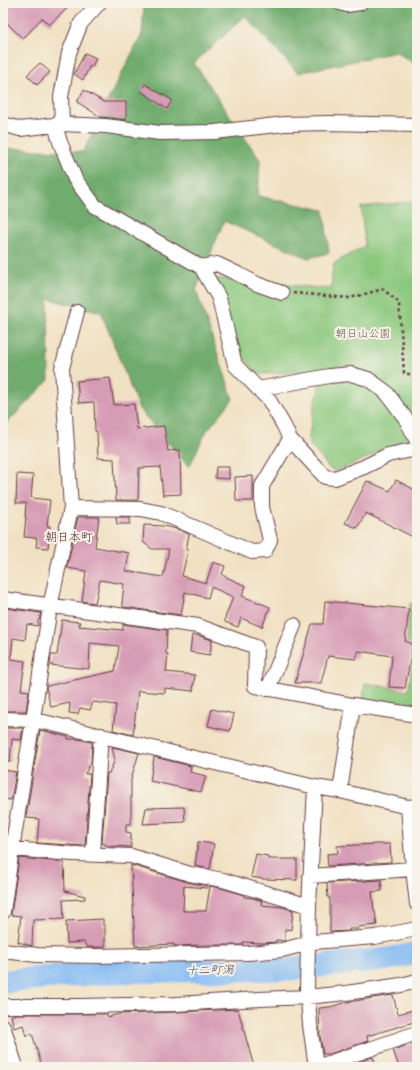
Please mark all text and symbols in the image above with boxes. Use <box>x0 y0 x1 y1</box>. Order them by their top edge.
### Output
park label: 朝日山公園 <box>336 327 391 340</box>
district label: 朝日本町 <box>45 530 93 544</box>
water label: 十二町潟 <box>186 963 235 977</box>

